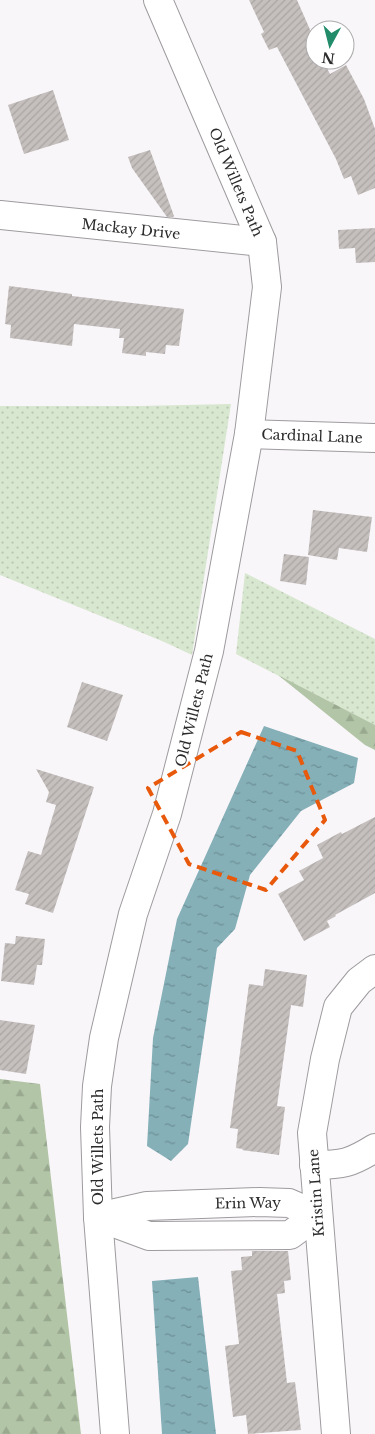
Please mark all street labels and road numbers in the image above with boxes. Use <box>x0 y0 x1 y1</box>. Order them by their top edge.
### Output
street label: Old Willets Path <box>205 125 267 240</box>
street label: Mackay Drive <box>81 215 181 243</box>
street label: Cardinal Lane <box>261 425 363 447</box>
street label: Old Willets Path <box>171 651 217 769</box>
street label: Old Willets Path <box>89 1088 107 1205</box>
street label: Kristin Lane <box>304 1148 328 1238</box>
street label: Erin Way <box>215 1193 281 1213</box>

